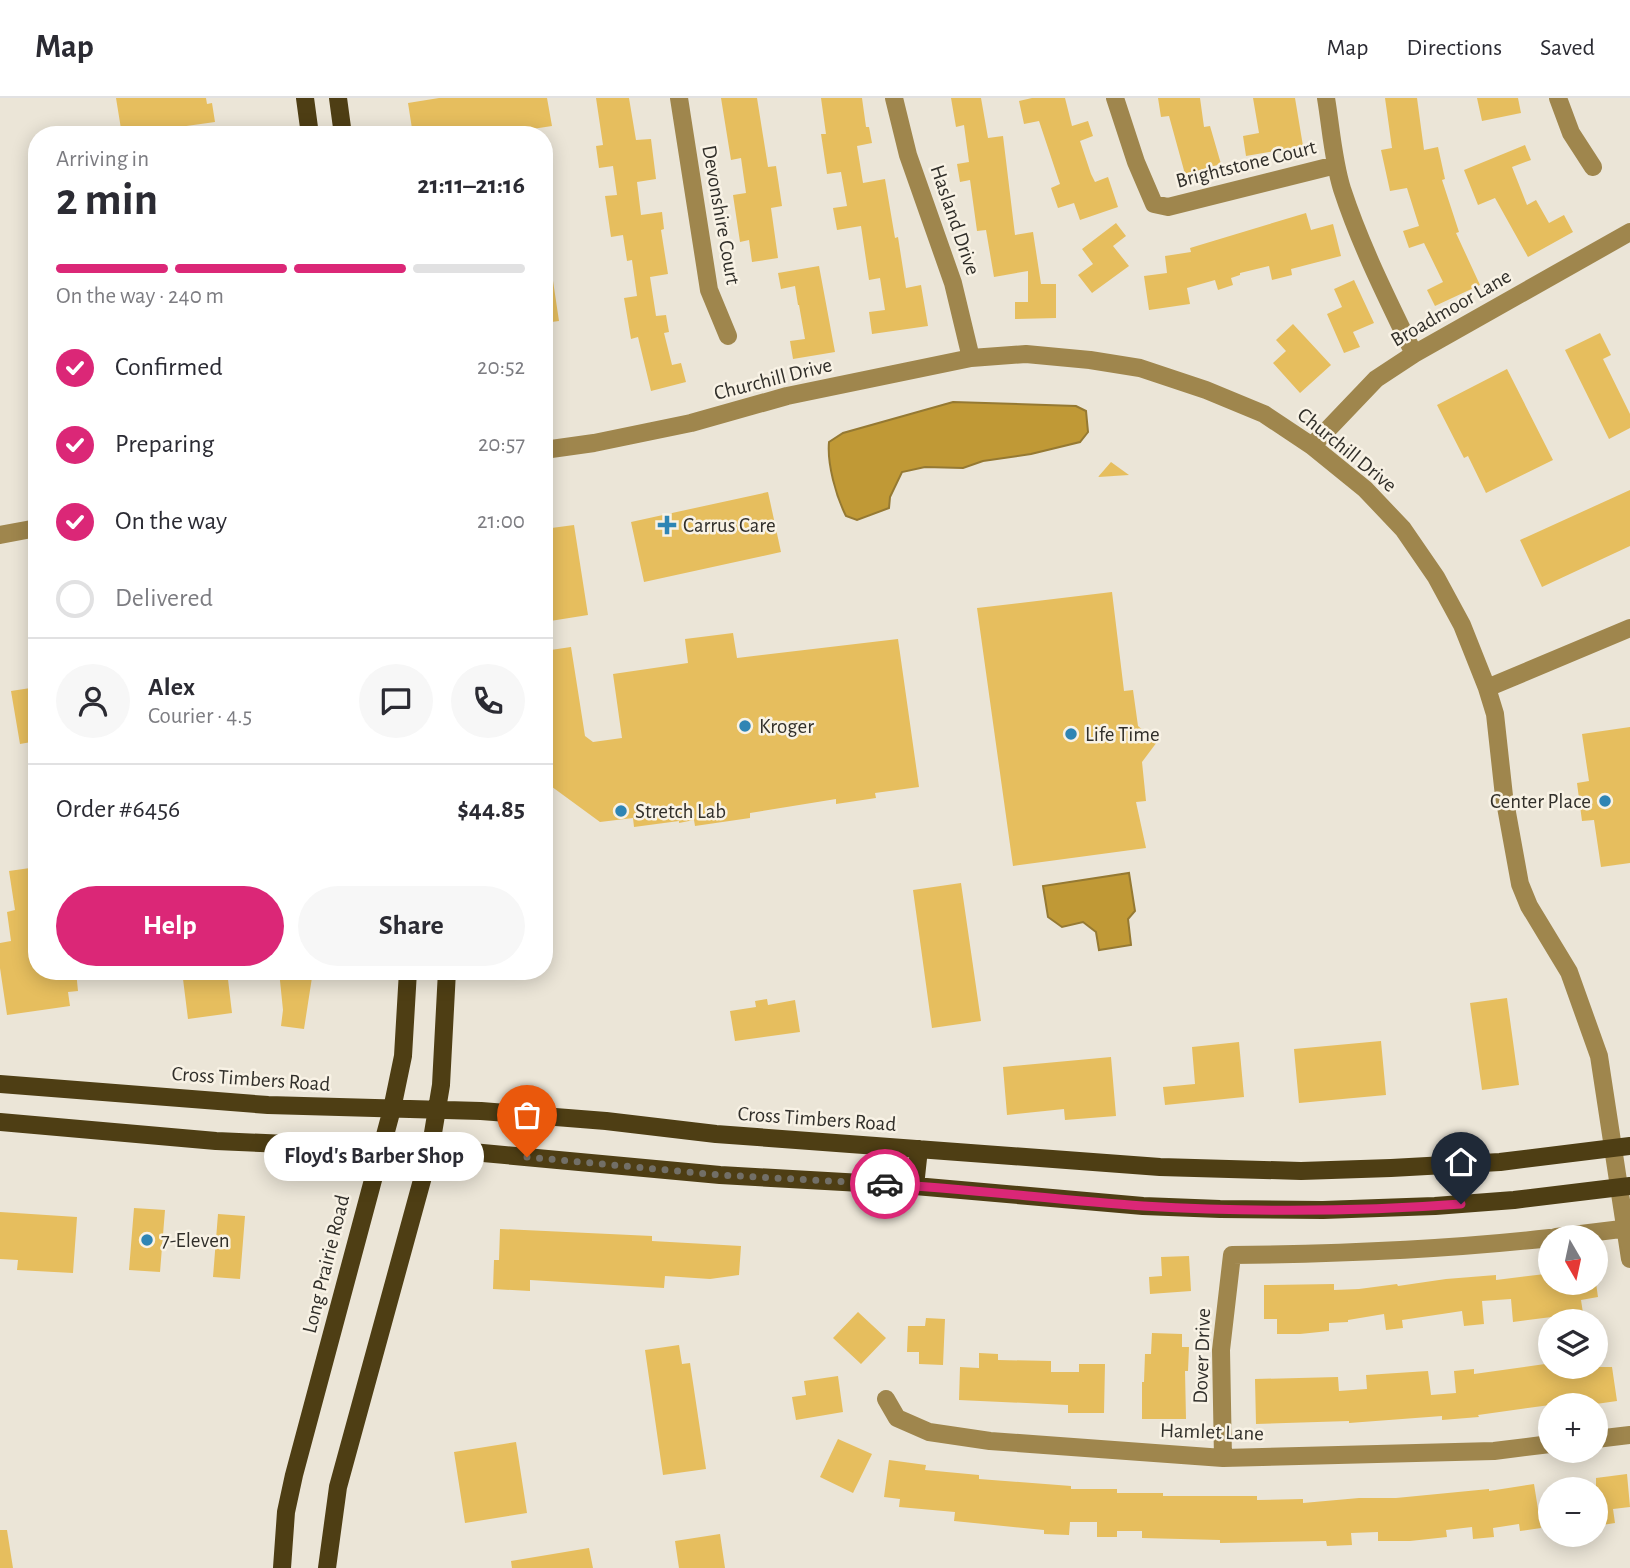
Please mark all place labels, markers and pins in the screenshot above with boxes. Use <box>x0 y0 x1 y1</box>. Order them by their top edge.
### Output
marker: Carrus Care <box>657 515 677 535</box>
place label: Carrus Care <box>683 515 776 536</box>
place label: Kroger <box>759 716 814 737</box>
marker: Kroger <box>737 718 753 734</box>
place label: Life Time <box>1085 724 1160 745</box>
marker: Life Time <box>1063 726 1079 742</box>
place label: Center Place <box>1490 791 1591 812</box>
marker: Center Place <box>1597 793 1613 809</box>
place label: Stretch Lab <box>635 801 726 822</box>
marker: Stretch Lab <box>613 803 629 819</box>
pin <box>497 1085 557 1157</box>
callout: Floyd's Barber Shop <box>265 1132 485 1182</box>
pin <box>1431 1132 1491 1204</box>
place label: 7-Eleven <box>161 1230 230 1251</box>
marker: 7-Eleven <box>139 1232 155 1248</box>

